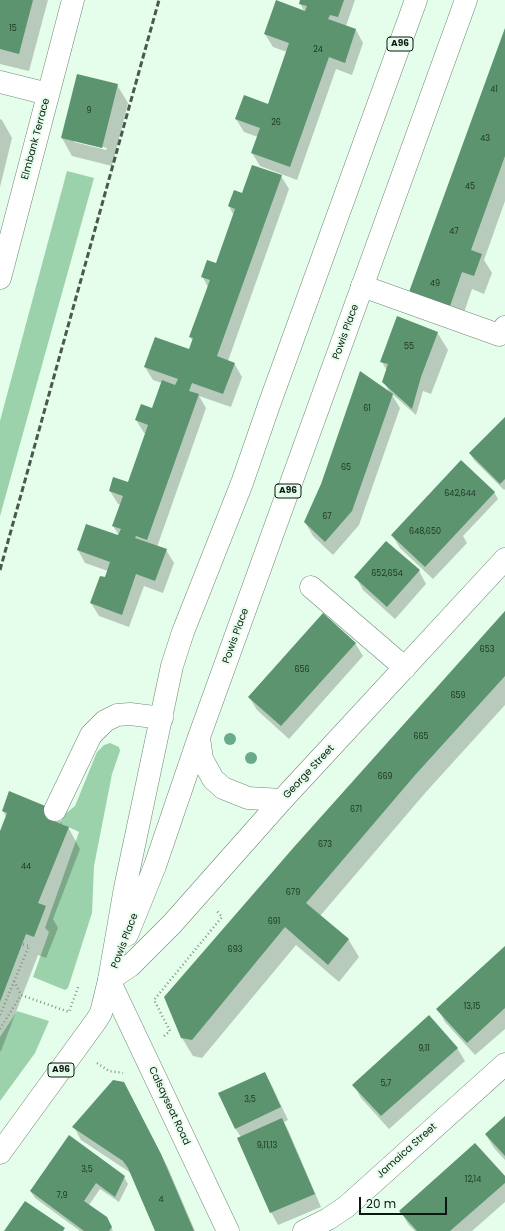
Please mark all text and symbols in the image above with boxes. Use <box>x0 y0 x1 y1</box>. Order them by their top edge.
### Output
house number: 15 <box>9 24 17 34</box>
road number: A96 <box>387 37 413 51</box>
house number: 24 <box>313 45 323 55</box>
house number: 41 <box>490 85 498 95</box>
street label: Elmbank Terrace <box>19 97 53 181</box>
house number: 9 <box>86 106 92 116</box>
house number: 26 <box>271 118 281 128</box>
house number: 43 <box>480 134 490 144</box>
house number: 45 <box>465 182 475 192</box>
house number: 47 <box>449 227 459 237</box>
house number: 49 <box>430 279 440 289</box>
street label: Powis Place <box>330 303 362 361</box>
house number: 55 <box>404 342 414 352</box>
house number: 61 <box>363 404 371 414</box>
house number: 65 <box>341 463 351 473</box>
road number: A96 <box>275 484 301 498</box>
house number: 642,644 <box>444 489 476 499</box>
house number: 67 <box>322 512 332 522</box>
house number: 648,650 <box>409 527 441 537</box>
house number: 652,654 <box>371 569 403 579</box>
street label: Powis Place <box>220 607 252 665</box>
house number: 653 <box>480 645 494 655</box>
house number: 656 <box>294 665 310 675</box>
house number: 659 <box>450 691 466 701</box>
house number: 665 <box>413 732 429 742</box>
street label: George Street <box>281 743 337 801</box>
house number: 669 <box>377 772 393 782</box>
house number: 671 <box>350 805 362 815</box>
house number: 673 <box>318 840 332 850</box>
house number: 44 <box>21 862 31 872</box>
house number: 679 <box>286 888 300 898</box>
street label: Powis Place <box>109 912 141 970</box>
house number: 691 <box>268 917 280 927</box>
house number: 693 <box>228 945 242 955</box>
house number: 13,15 <box>464 1002 480 1012</box>
house number: 9,11 <box>418 1044 430 1054</box>
road number: A96 <box>48 1063 74 1077</box>
street label: Calsayseat Road <box>146 1065 192 1147</box>
house number: 5,7 <box>381 1079 391 1089</box>
house number: 3,5 <box>244 1095 256 1105</box>
street label: Jamaica Street <box>375 1121 439 1181</box>
house number: 9,11,13 <box>257 1141 277 1151</box>
house number: 3,5 <box>81 1165 93 1175</box>
house number: 12,14 <box>465 1175 481 1185</box>
scale bar <box>361 1189 449 1215</box>
house number: 7,9 <box>57 1191 67 1201</box>
house number: 4 <box>158 1195 164 1205</box>
text: 20 m <box>366 1195 396 1212</box>

